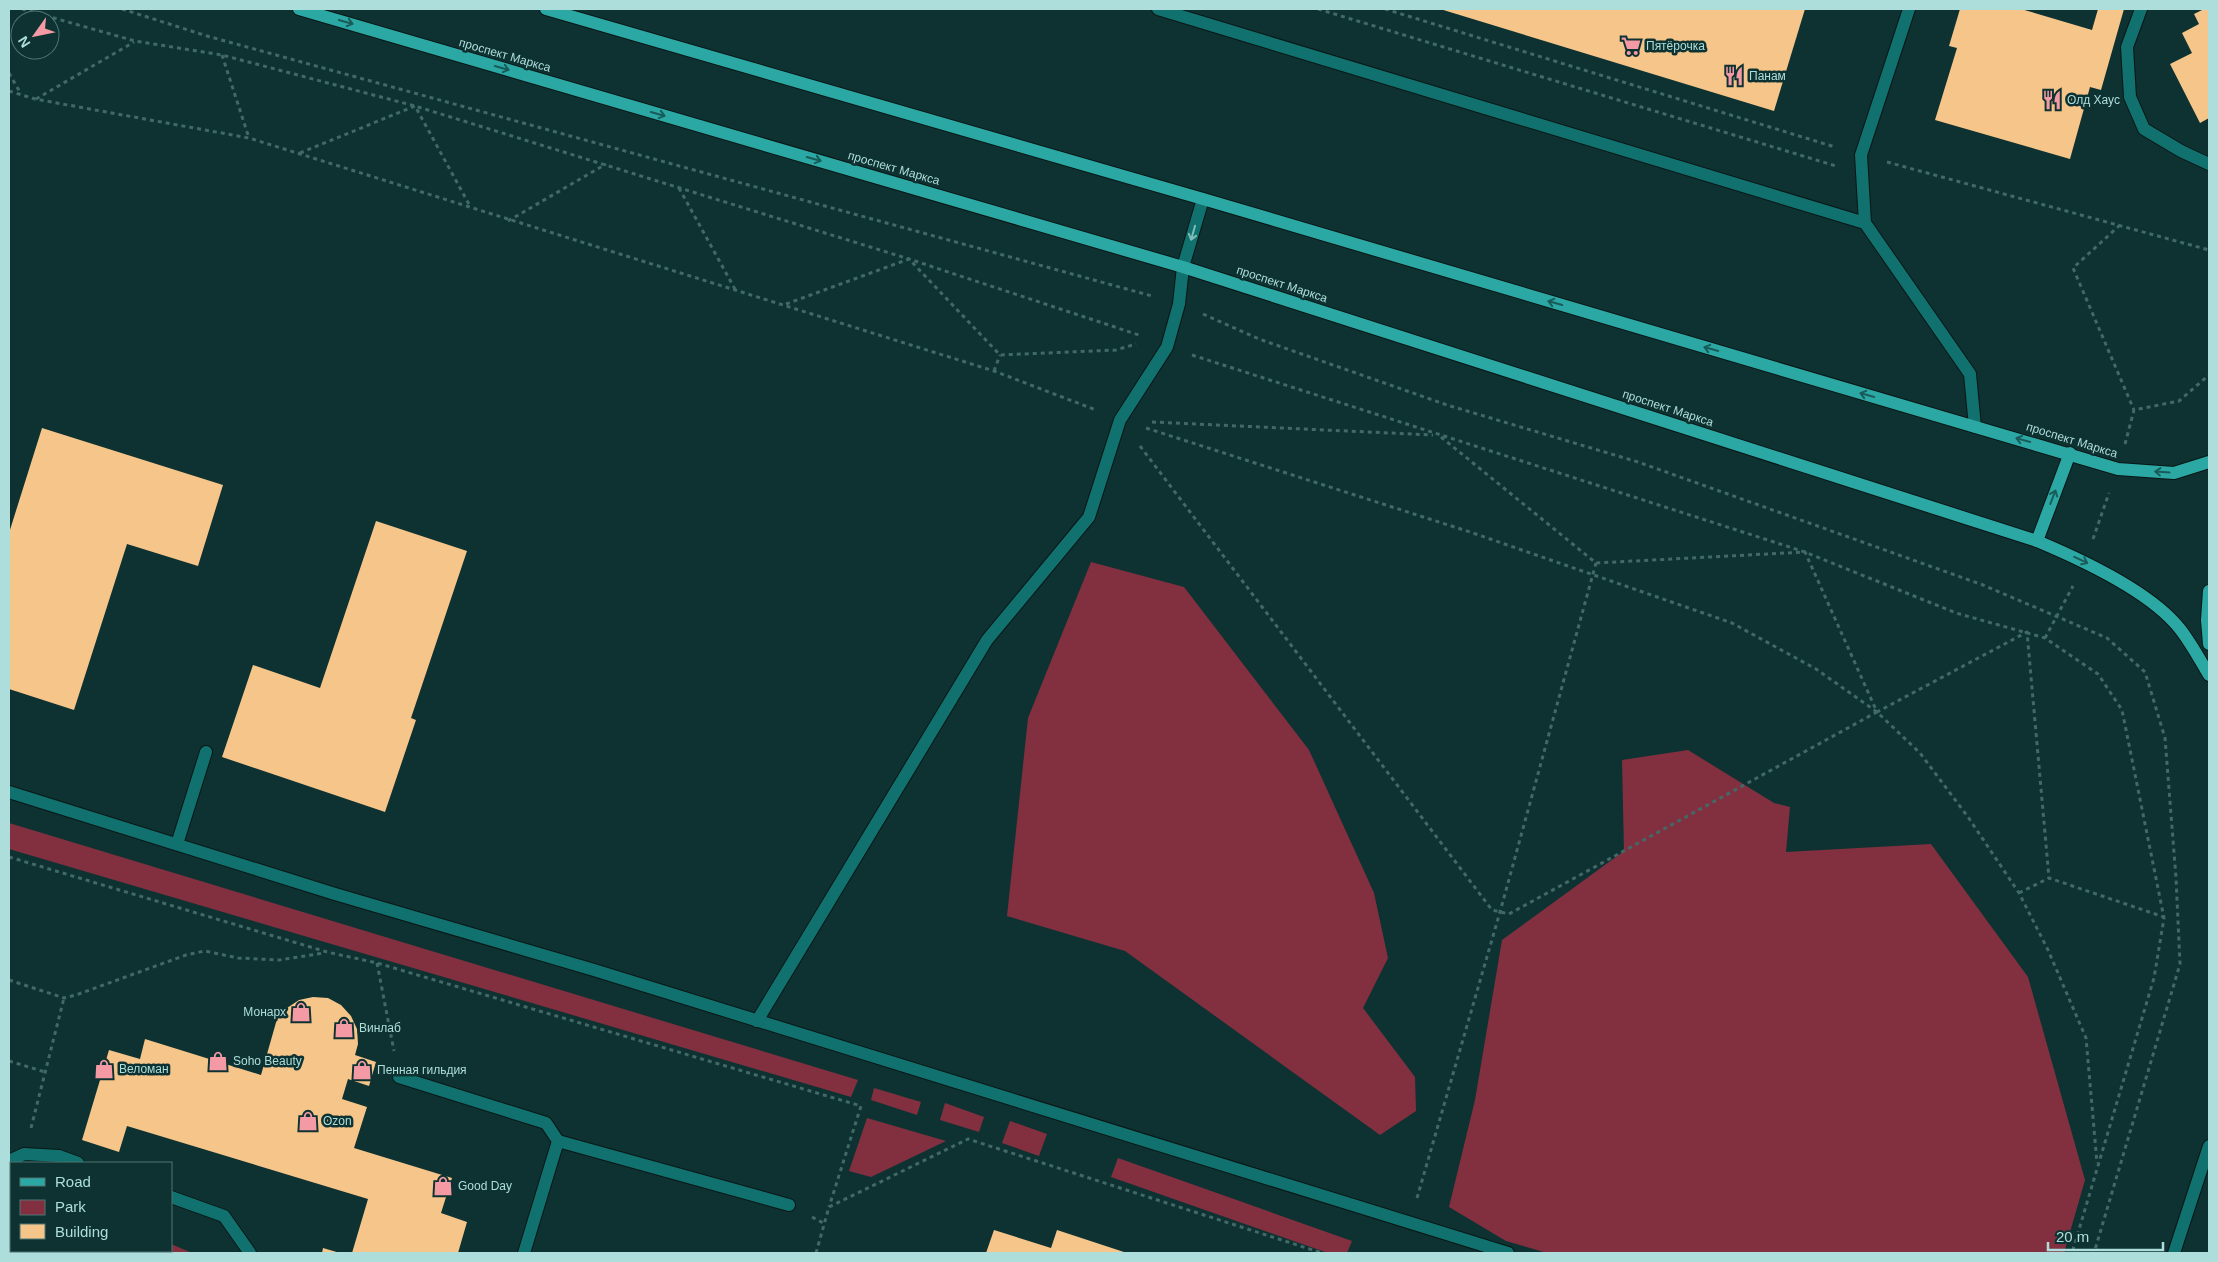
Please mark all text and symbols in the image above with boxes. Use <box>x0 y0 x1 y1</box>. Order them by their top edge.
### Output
north arrow <box>10 10 60 60</box>
one-way arrow <box>337 18 353 28</box>
text: N <box>15 33 34 51</box>
street label: проспект Маркса <box>458 35 553 75</box>
supermarket icon: Пятёрочка <box>1620 35 1642 57</box>
place label: Пятёрочка <box>1646 39 1705 53</box>
one-way arrow <box>493 64 509 73</box>
restaurant icon: Панам <box>1723 65 1745 87</box>
place label: Панам <box>1749 69 1786 83</box>
restaurant icon: Олд Хаус <box>2041 89 2063 111</box>
place label: Олд Хаус <box>2067 93 2120 107</box>
one-way arrow <box>649 109 665 119</box>
street label: проспект Маркса <box>847 148 942 188</box>
one-way arrow <box>805 155 821 165</box>
one-way arrow <box>1187 224 1197 240</box>
street label: проспект Маркса <box>1235 263 1330 305</box>
one-way arrow <box>1547 297 1563 307</box>
one-way arrow <box>1703 343 1719 353</box>
street label: проспект Маркса <box>1621 387 1716 429</box>
one-way arrow <box>1859 389 1875 399</box>
street label: проспект Маркса <box>2025 419 2120 461</box>
one-way arrow <box>2015 435 2031 444</box>
one-way arrow <box>2155 467 2171 477</box>
one-way arrow <box>2049 490 2058 505</box>
one-way arrow <box>2074 555 2089 565</box>
shop icon: Монарх <box>290 1001 312 1023</box>
place label: Монарх <box>243 1005 286 1019</box>
shop icon: Винлаб <box>333 1017 355 1039</box>
place label: Винлаб <box>359 1021 401 1035</box>
shop icon: Soho Beauty <box>207 1050 229 1072</box>
place label: Soho Beauty <box>233 1054 302 1068</box>
shop icon: Веломан <box>93 1058 115 1080</box>
shop icon: Пенная гильдия <box>351 1059 373 1081</box>
place label: Веломан <box>119 1062 169 1076</box>
place label: Пенная гильдия <box>377 1063 467 1077</box>
shop icon: Ozon <box>297 1110 319 1132</box>
place label: Ozon <box>323 1114 352 1128</box>
legend <box>10 1162 172 1252</box>
text: Road <box>55 1173 91 1190</box>
shop icon: Good Day <box>432 1175 454 1197</box>
place label: Good Day <box>458 1179 512 1193</box>
text: Park <box>55 1198 86 1215</box>
scale bar <box>2048 1220 2163 1252</box>
text: Building <box>55 1223 108 1240</box>
text: 20 m <box>2056 1228 2089 1245</box>

